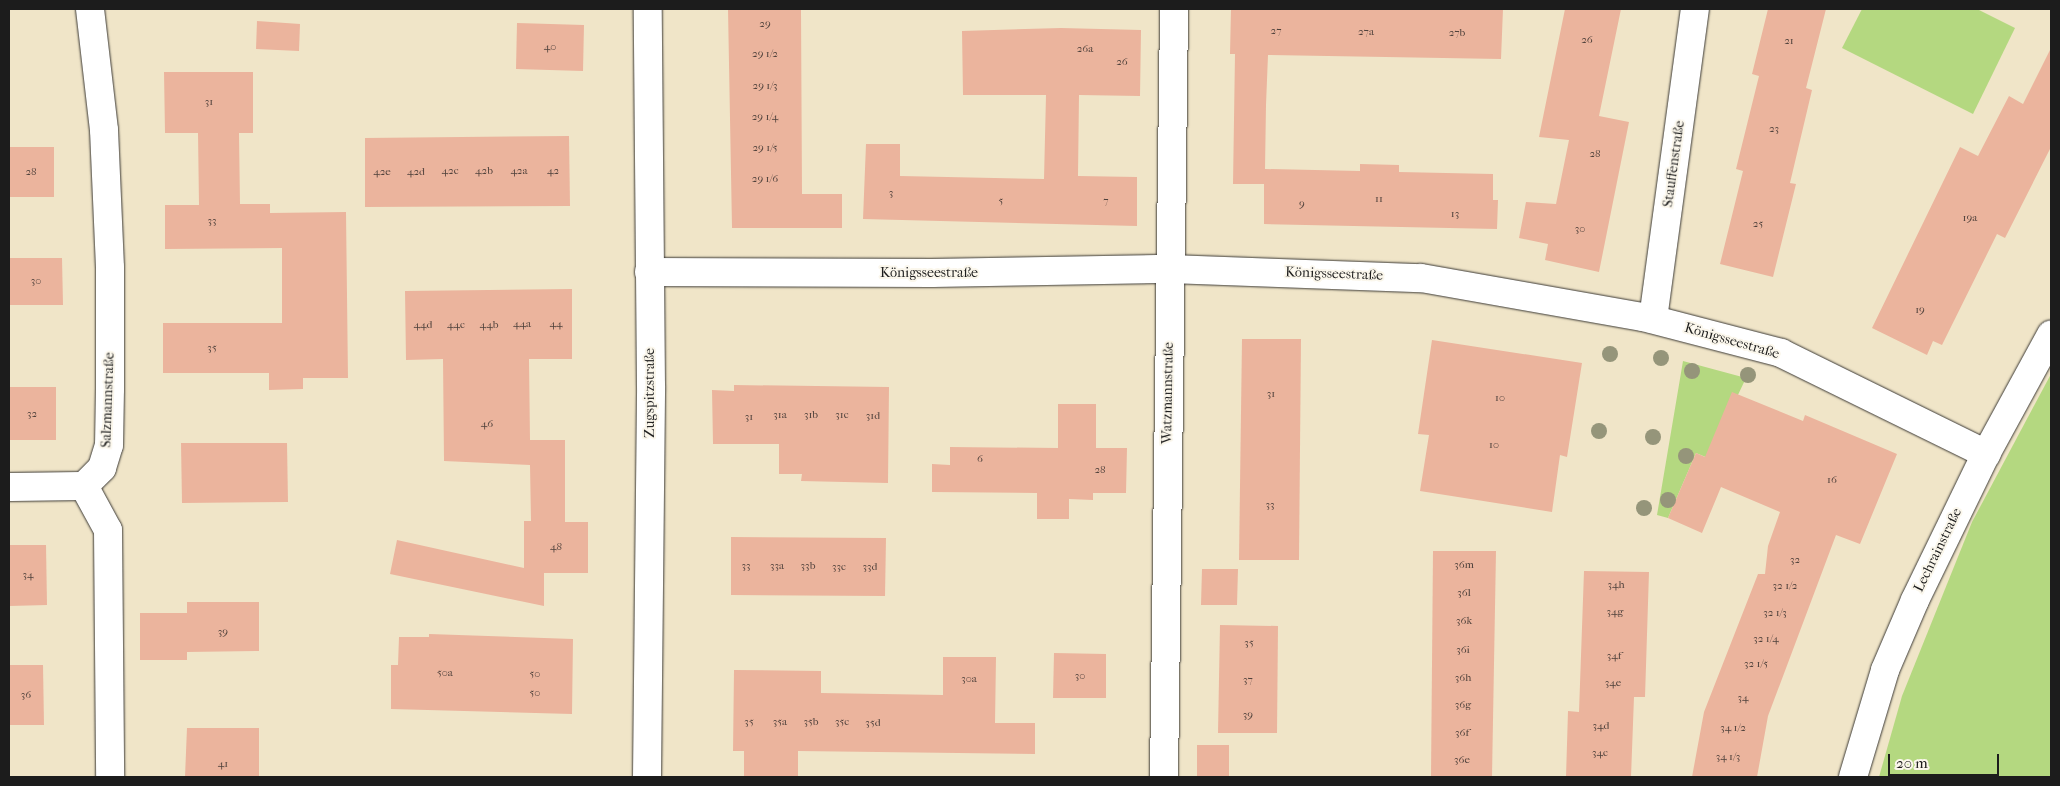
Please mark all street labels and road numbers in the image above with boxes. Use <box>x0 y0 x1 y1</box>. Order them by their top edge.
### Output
street label: Stauffenstraße <box>1660 120 1688 208</box>
street label: Königsseestraße <box>1285 264 1383 284</box>
street label: Königsseestraße <box>880 265 978 281</box>
street label: Königsseestraße <box>1683 319 1781 363</box>
street label: Watzmannstraße <box>1159 342 1177 444</box>
street label: Zugspitzstraße <box>642 348 658 438</box>
street label: Salzmannstraße <box>98 352 118 448</box>
street label: Lechrainstraße <box>1910 505 1966 595</box>

